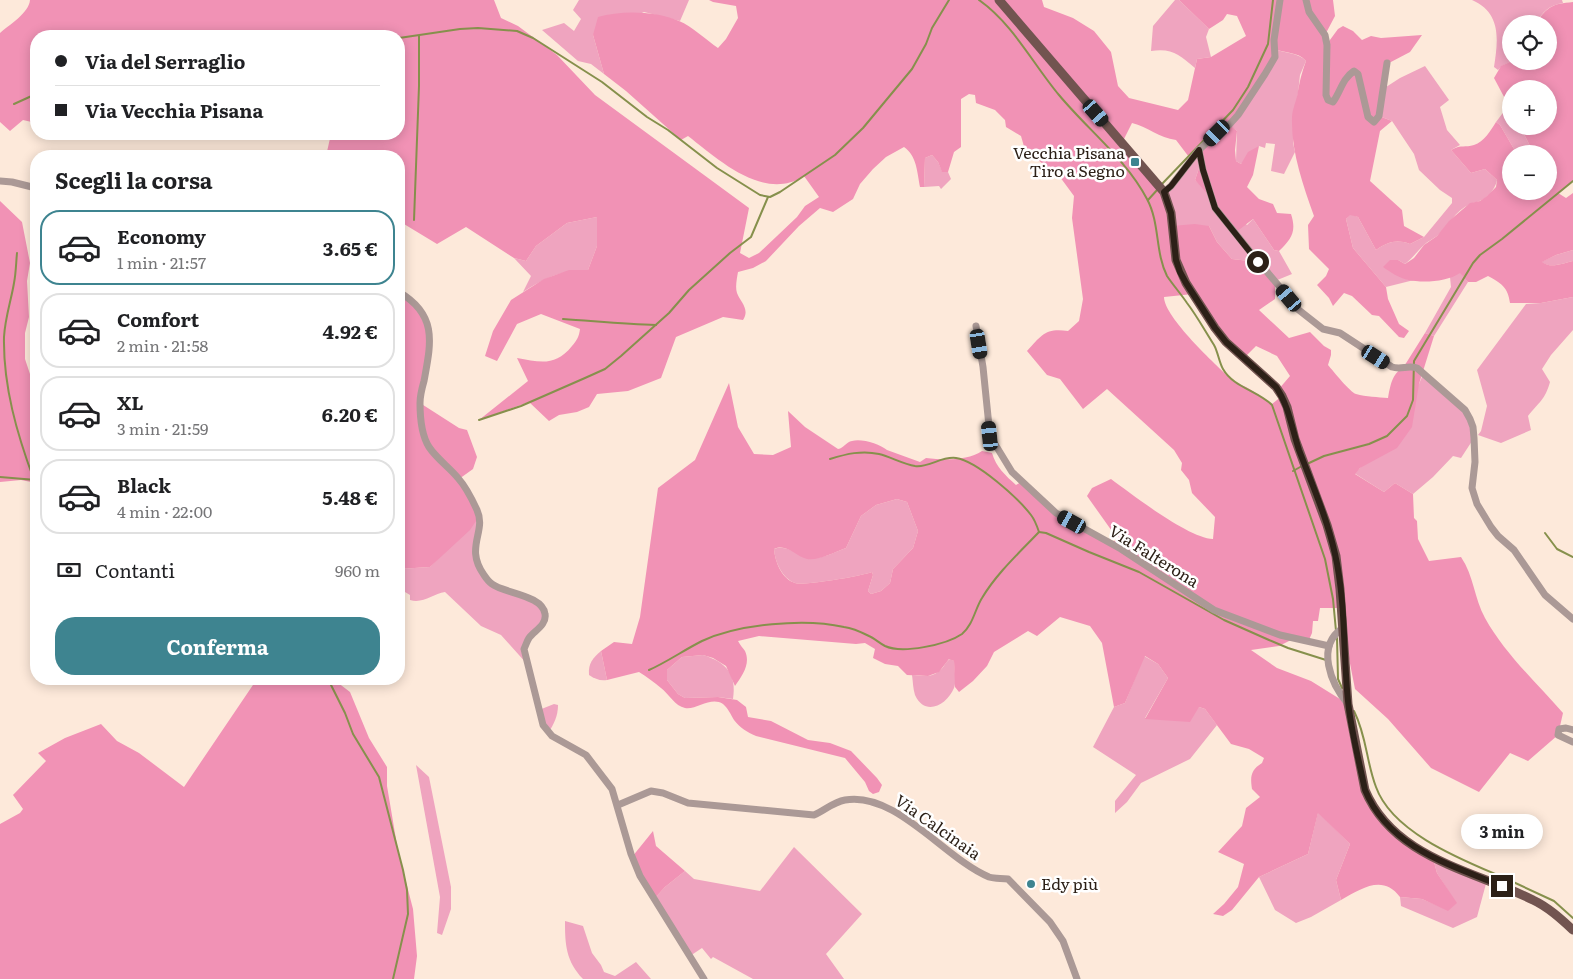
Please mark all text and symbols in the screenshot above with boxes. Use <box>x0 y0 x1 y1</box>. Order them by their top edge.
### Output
map controls <box>1502 15 1557 200</box>
button: locate <box>1502 15 1557 70</box>
text: Via del Serraglio <box>85 47 245 75</box>
button: + <box>1502 80 1557 135</box>
text: Via Vecchia Pisana <box>85 96 263 124</box>
car <box>1080 97 1111 129</box>
car <box>1201 117 1232 149</box>
place label: Vecchia Pisana Tiro a Segno <box>1013 140 1125 182</box>
button: − <box>1502 145 1557 200</box>
marker: Vecchia Pisana Tiro a Segno <box>1129 156 1141 168</box>
text: Scegli la corsa <box>55 163 213 196</box>
text: Economy <box>117 222 206 250</box>
icon: car <box>57 225 102 270</box>
text: 3.65 € <box>323 234 378 262</box>
text: 1 min · 21:57 <box>117 250 206 274</box>
route start <box>1247 251 1269 273</box>
car <box>1273 282 1304 314</box>
text: Comfort <box>117 305 199 333</box>
icon: car <box>57 308 102 353</box>
text: 4.92 € <box>322 317 378 345</box>
car <box>969 328 988 360</box>
text: 2 min · 21:58 <box>117 333 208 357</box>
car <box>1359 343 1392 371</box>
text: XL <box>117 388 144 416</box>
icon: car <box>57 391 102 436</box>
text: 6.20 € <box>322 400 378 428</box>
text: 3 min · 21:59 <box>117 416 209 440</box>
car <box>980 420 999 452</box>
text: Black <box>117 471 171 499</box>
icon: car <box>57 474 102 519</box>
text: 5.48 € <box>322 483 378 511</box>
text: 4 min · 22:00 <box>117 499 212 523</box>
car <box>1055 508 1088 536</box>
street label: Via Falterona <box>1105 518 1205 593</box>
icon: cash <box>55 556 83 584</box>
text: Contanti <box>95 556 175 584</box>
text: 960 m <box>335 558 380 582</box>
button: Conferma <box>55 617 380 675</box>
street label: Via Calcinaia <box>891 788 987 865</box>
callout: 3 min <box>1461 814 1543 848</box>
text: 3 min <box>1479 819 1525 843</box>
place label: Edy più <box>1041 871 1098 895</box>
route end <box>1491 875 1513 897</box>
marker: Edy più <box>1025 878 1037 890</box>

